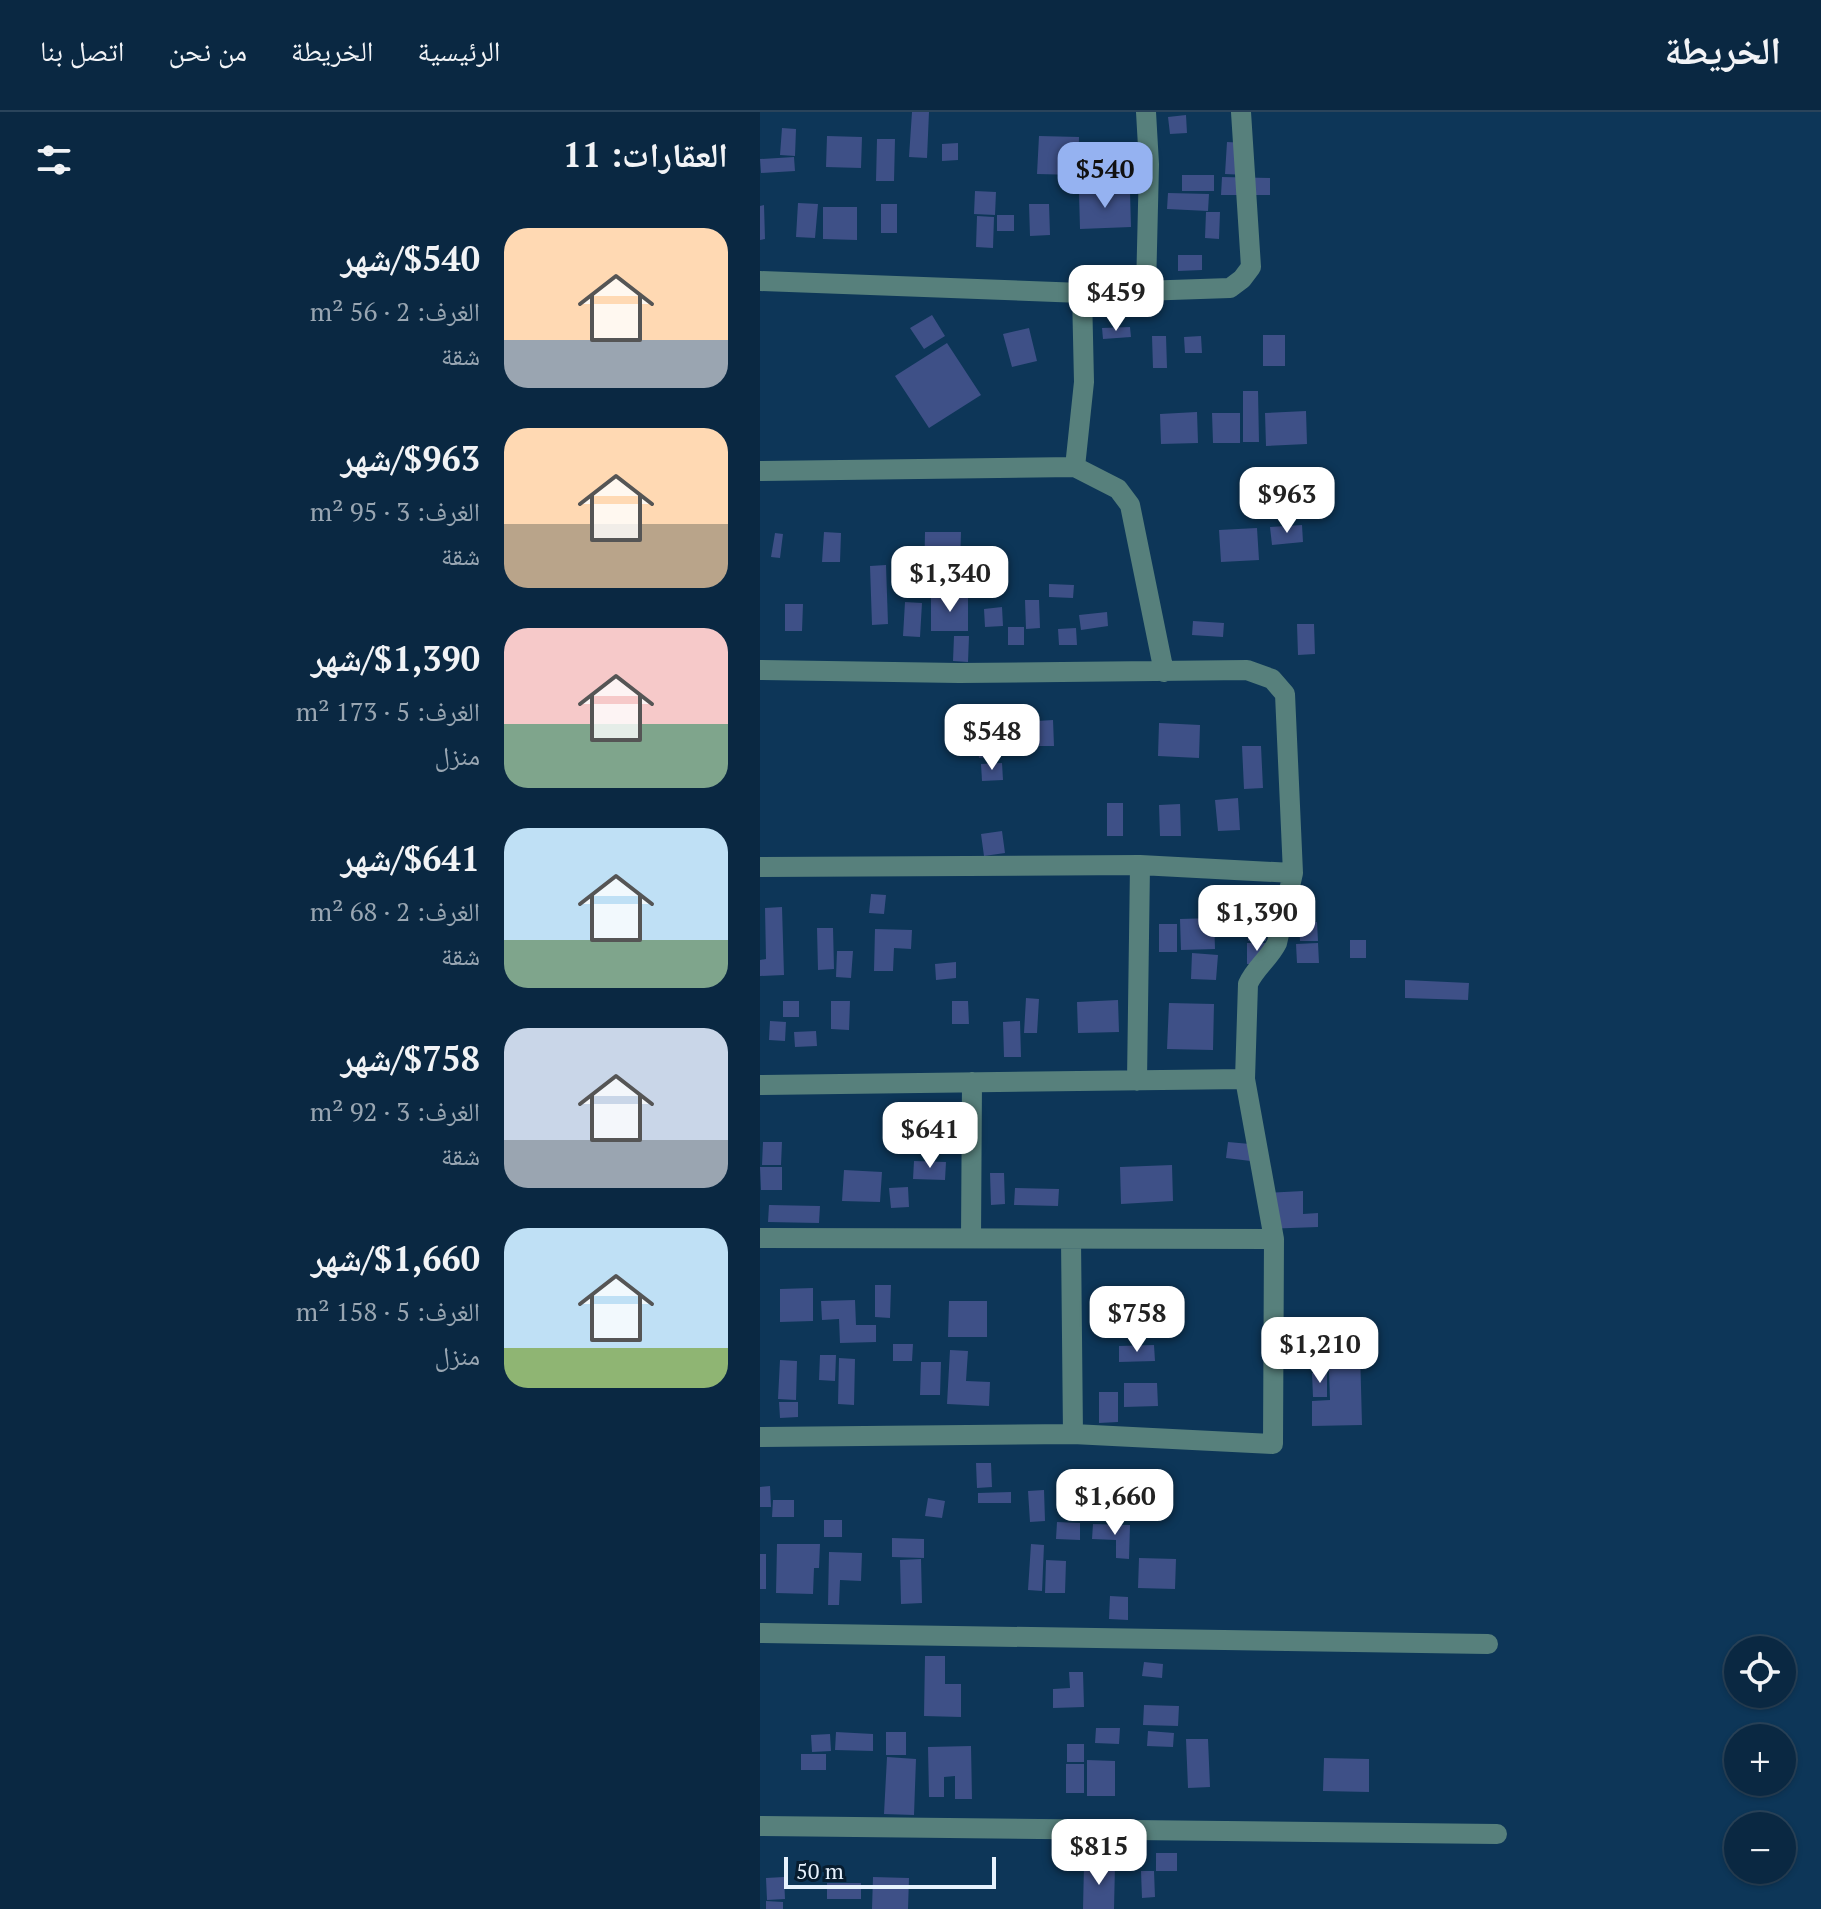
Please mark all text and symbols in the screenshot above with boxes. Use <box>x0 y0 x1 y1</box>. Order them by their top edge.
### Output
text: الخريطة <box>1664 25 1781 75</box>
text: اتصل بنا <box>40 32 124 69</box>
text: من نحن <box>168 32 247 69</box>
text: الخريطة <box>291 32 374 69</box>
text: الرئيسية <box>418 32 501 69</box>
text: العقارات: 11 <box>563 132 728 177</box>
icon: filters <box>32 138 76 182</box>
pin: $540 <box>1058 142 1152 210</box>
text: $540 <box>1076 151 1134 185</box>
text: $540/شهر <box>341 236 480 281</box>
icon: home <box>568 260 664 356</box>
pin: $459 <box>1069 265 1163 333</box>
text: $459 <box>1087 274 1145 308</box>
text: الغرف: 2 · 56 m² <box>310 294 480 328</box>
text: شقة <box>441 338 480 372</box>
text: $963/شهر <box>341 436 480 481</box>
icon: home <box>568 460 664 556</box>
pin: $963 <box>1240 467 1334 535</box>
text: $963 <box>1258 476 1316 510</box>
text: الغرف: 3 · 95 m² <box>310 494 480 528</box>
text: شقة <box>441 538 480 572</box>
pin: $1,340 <box>885 546 1015 614</box>
text: $1,340 <box>909 555 991 589</box>
text: $1,390/شهر <box>311 636 480 681</box>
icon: home <box>568 660 664 756</box>
text: الغرف: 5 · 173 m² <box>296 694 480 728</box>
pin: $548 <box>945 704 1039 772</box>
text: $548 <box>963 713 1021 747</box>
text: منزل <box>435 738 480 772</box>
text: $641/شهر <box>341 836 480 881</box>
icon: home <box>568 860 664 956</box>
pin: $1,390 <box>1192 885 1322 953</box>
text: الغرف: 2 · 68 m² <box>310 894 480 928</box>
text: $1,390 <box>1216 894 1298 928</box>
text: شقة <box>441 938 480 972</box>
text: $758/شهر <box>341 1036 480 1081</box>
icon: home <box>568 1060 664 1156</box>
text: الغرف: 3 · 92 m² <box>310 1094 480 1128</box>
pin: $641 <box>883 1102 977 1170</box>
text: $641 <box>901 1111 959 1145</box>
text: شقة <box>441 1138 480 1172</box>
text: $1,660/شهر <box>311 1236 480 1281</box>
icon: home <box>568 1260 664 1356</box>
pin: $758 <box>1090 1286 1184 1354</box>
text: الغرف: 5 · 158 m² <box>296 1294 480 1328</box>
text: $758 <box>1108 1295 1166 1329</box>
pin: $1,210 <box>1255 1317 1385 1385</box>
text: $1,210 <box>1279 1326 1361 1360</box>
text: منزل <box>435 1338 480 1372</box>
pin: $1,660 <box>1050 1469 1180 1537</box>
text: $1,660 <box>1074 1478 1156 1512</box>
map controls <box>1724 1636 1796 1884</box>
button: locate <box>1724 1636 1796 1708</box>
button: + <box>1724 1724 1796 1796</box>
button: − <box>1724 1812 1796 1884</box>
pin: $815 <box>1052 1819 1146 1887</box>
text: $815 <box>1070 1828 1128 1862</box>
scale bar <box>784 1853 996 1889</box>
text: 50 m <box>796 1856 844 1885</box>

